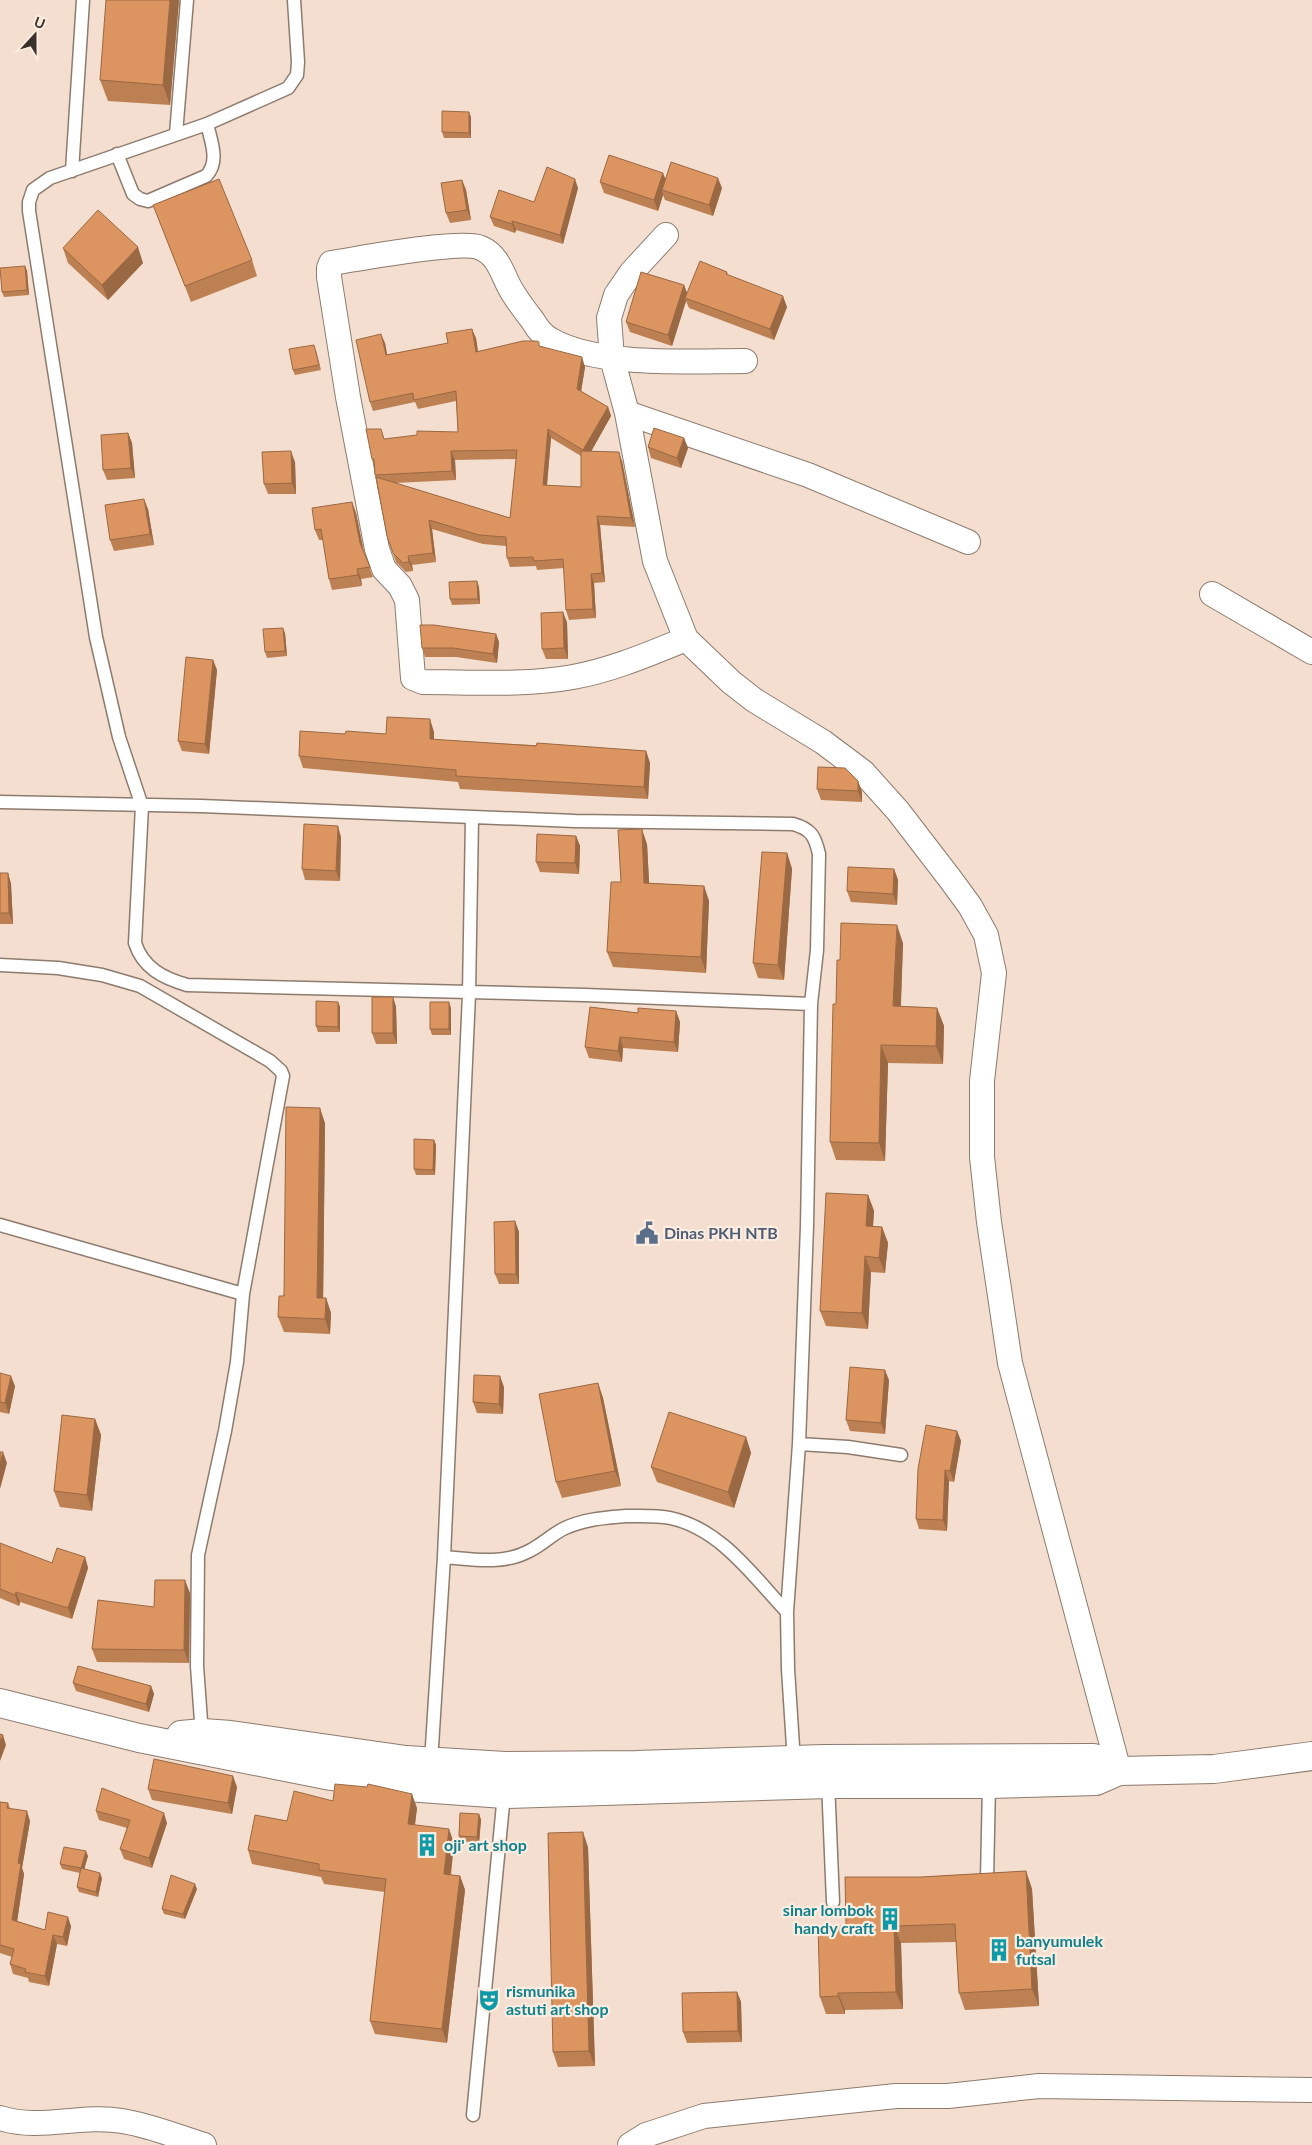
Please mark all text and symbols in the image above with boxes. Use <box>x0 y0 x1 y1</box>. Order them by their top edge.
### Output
north arrow <box>10 10 60 60</box>
text: U <box>32 13 48 32</box>
public building icon: Dinas PKH NTB <box>634 1220 660 1246</box>
place label: Dinas PKH NTB <box>664 1223 778 1242</box>
building icon: oji' art shop <box>414 1832 440 1858</box>
place label: oji' art shop <box>444 1835 527 1854</box>
place label: sinar lombok handy craft <box>783 1900 875 1937</box>
building icon: sinar lombok handy craft <box>877 1906 903 1932</box>
place label: banyumulek futsal <box>1016 1931 1103 1968</box>
building icon: banyumulek futsal <box>986 1937 1012 1963</box>
place label: rismunika astuti art shop <box>506 1981 609 2018</box>
theatre icon: rismunika astuti art shop <box>476 1987 502 2013</box>

